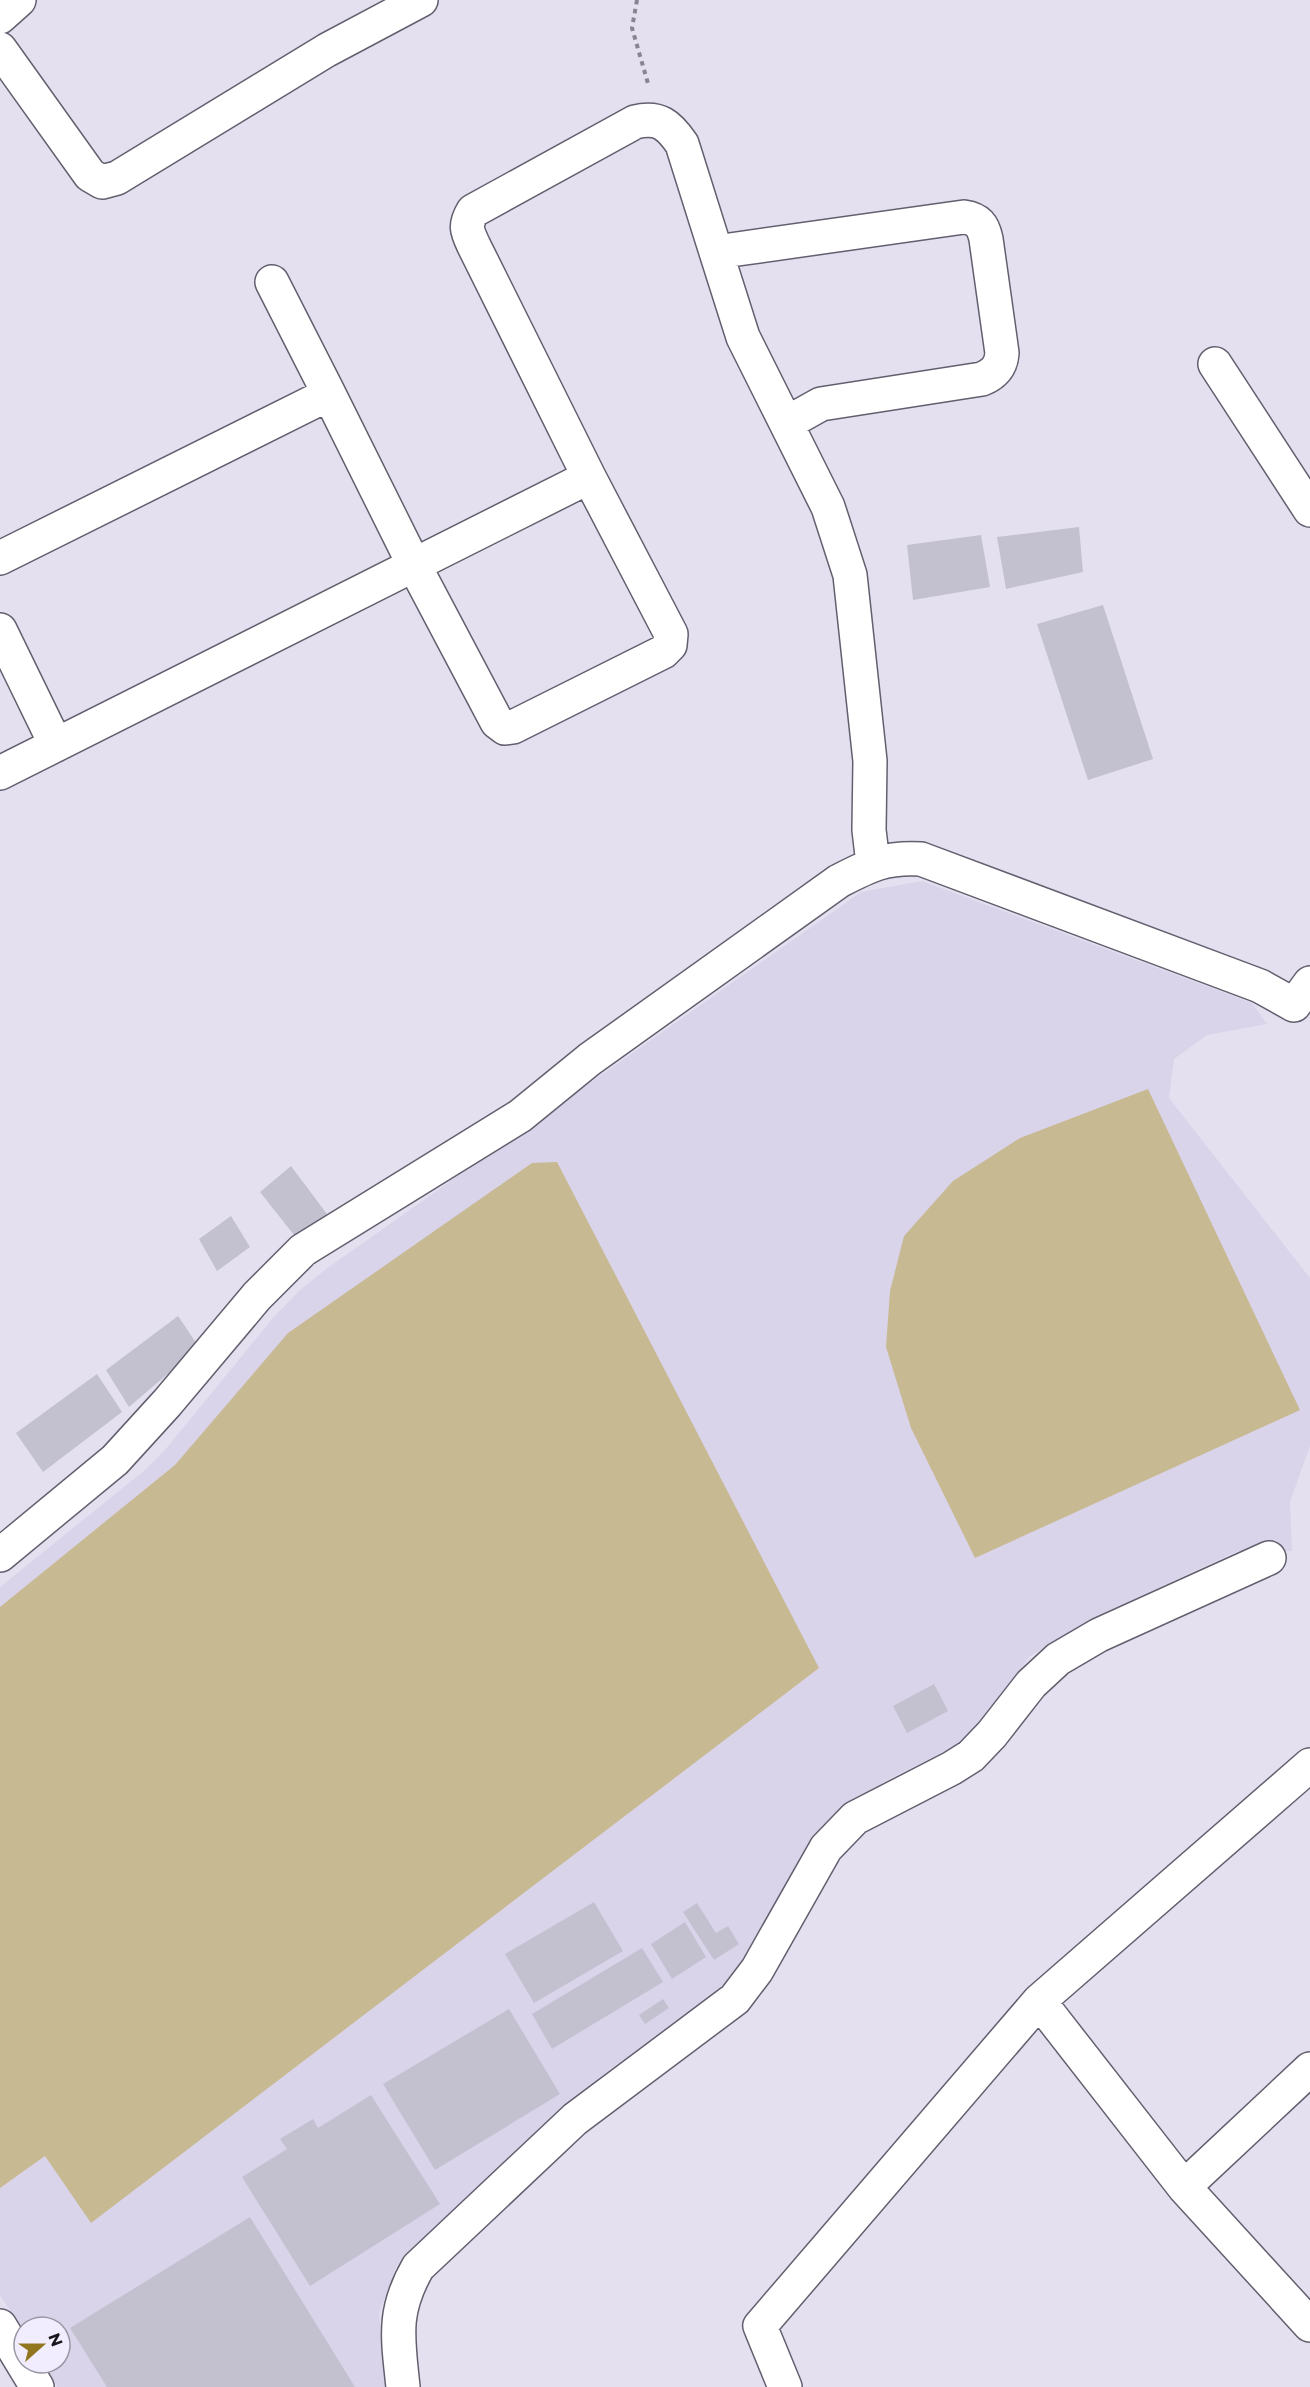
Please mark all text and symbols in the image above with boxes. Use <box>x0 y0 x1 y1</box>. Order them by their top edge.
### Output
north arrow <box>12 2315 72 2375</box>
text: N <box>44 2330 67 2349</box>

